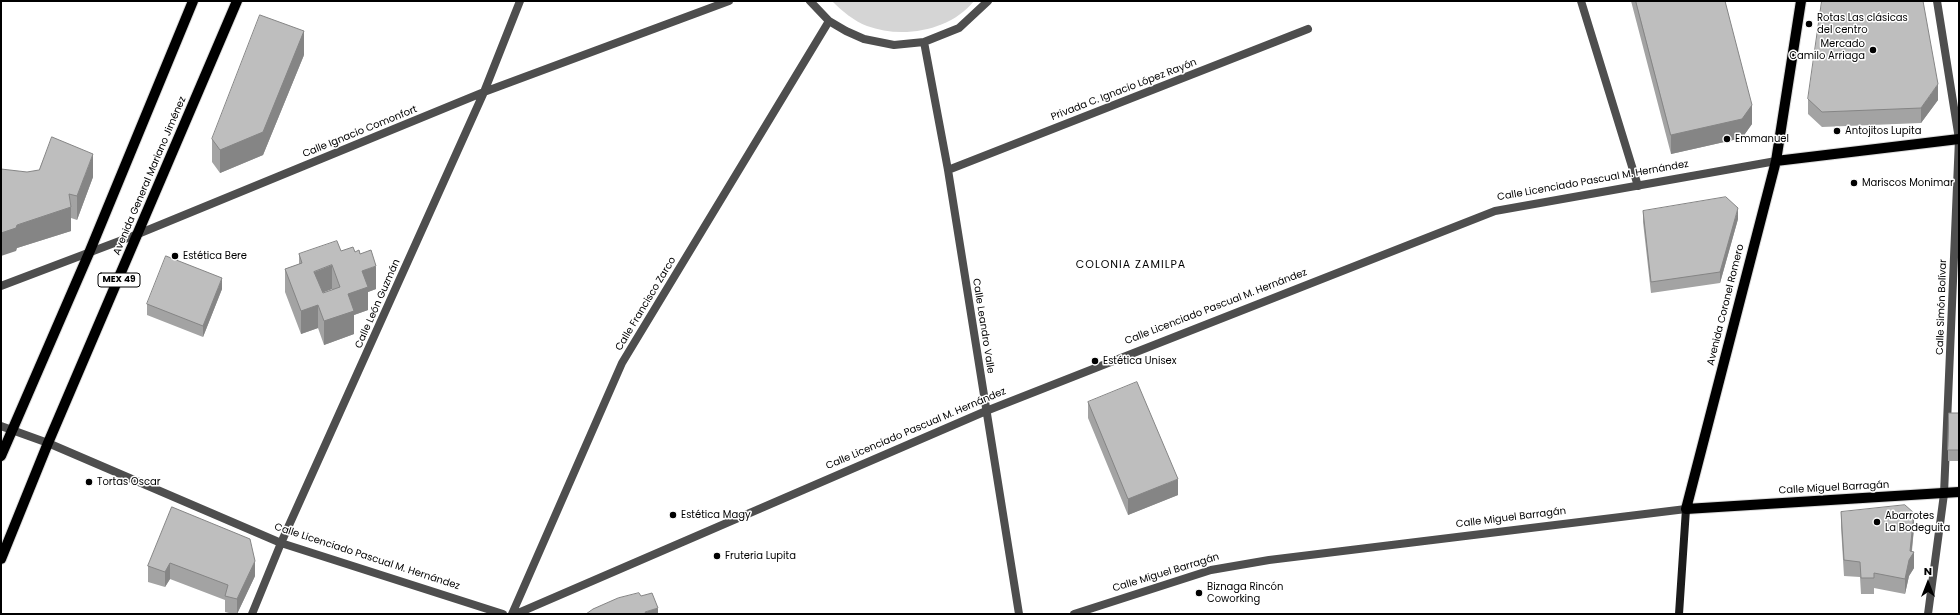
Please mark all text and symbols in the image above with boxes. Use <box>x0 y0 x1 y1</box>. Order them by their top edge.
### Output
place label: Rotas Las clásicas del centro <box>1817 12 1908 36</box>
marker: Rotas Las clásicas del centro <box>1804 19 1814 29</box>
place label: Mercado Camilo Arriaga <box>1789 38 1865 62</box>
marker: Mercado Camilo Arriaga <box>1868 45 1878 55</box>
street label: Privada C. Ignacio López Rayón <box>1049 57 1199 123</box>
street label: Avenida General Mariano Jiménez <box>111 95 189 257</box>
street label: Calle Ignacio Comonfort <box>301 103 419 161</box>
place label: Antojitos Lupita <box>1845 125 1921 137</box>
marker: Antojitos Lupita <box>1832 126 1842 136</box>
place label: Emmanuel <box>1735 133 1789 145</box>
marker: Emmanuel <box>1722 134 1732 144</box>
street label: Calle Licenciado Pascual M. Hernández <box>1496 158 1690 204</box>
place label: Mariscos Monimar <box>1862 177 1954 189</box>
marker: Mariscos Monimar <box>1849 178 1859 188</box>
street label: Avenida Coronel Romero <box>1705 243 1747 367</box>
place label: Estética Bere <box>183 250 247 262</box>
marker: Estética Bere <box>170 251 180 261</box>
street label: Calle Francisco Zarco <box>613 255 679 353</box>
street label: Calle León Guzmán <box>353 258 403 350</box>
district label: COLONIA ZAMILPA <box>1076 258 1186 272</box>
street label: Calle Simón Bolívar <box>1934 259 1950 355</box>
street label: Calle Licenciado Pascual M. Hernández <box>1123 267 1309 347</box>
road number: MEX 49 <box>98 273 140 287</box>
street label: Calle Leandro Valle <box>970 278 996 374</box>
place label: Estética Unisex <box>1103 355 1177 367</box>
marker: Estética Unisex <box>1090 356 1100 366</box>
street label: Calle Licenciado Pascual M. Hernández <box>824 386 1008 472</box>
place label: Tortas Oscar <box>97 476 160 488</box>
marker: Tortas Oscar <box>84 477 94 487</box>
street label: Calle Miguel Barragán <box>1778 479 1890 497</box>
street label: Calle Miguel Barragán <box>1455 505 1567 531</box>
place label: Estética Magy <box>681 509 751 521</box>
marker: Estética Magy <box>668 510 678 520</box>
place label: Abarrotes La Bodeguita <box>1885 510 1950 534</box>
marker: Abarrotes La Bodeguita <box>1872 517 1882 527</box>
street label: Calle Licenciado Pascual M. Hernández <box>273 521 461 593</box>
place label: Fruteria Lupita <box>725 550 796 562</box>
marker: Fruteria Lupita <box>712 551 722 561</box>
street label: Calle Miguel Barragán <box>1111 551 1221 595</box>
north arrow <box>1908 563 1948 603</box>
text: N <box>1924 563 1932 579</box>
place label: Biznaga Rincón Coworking <box>1207 581 1283 604</box>
marker: Biznaga Rincón Coworking <box>1194 588 1204 598</box>

